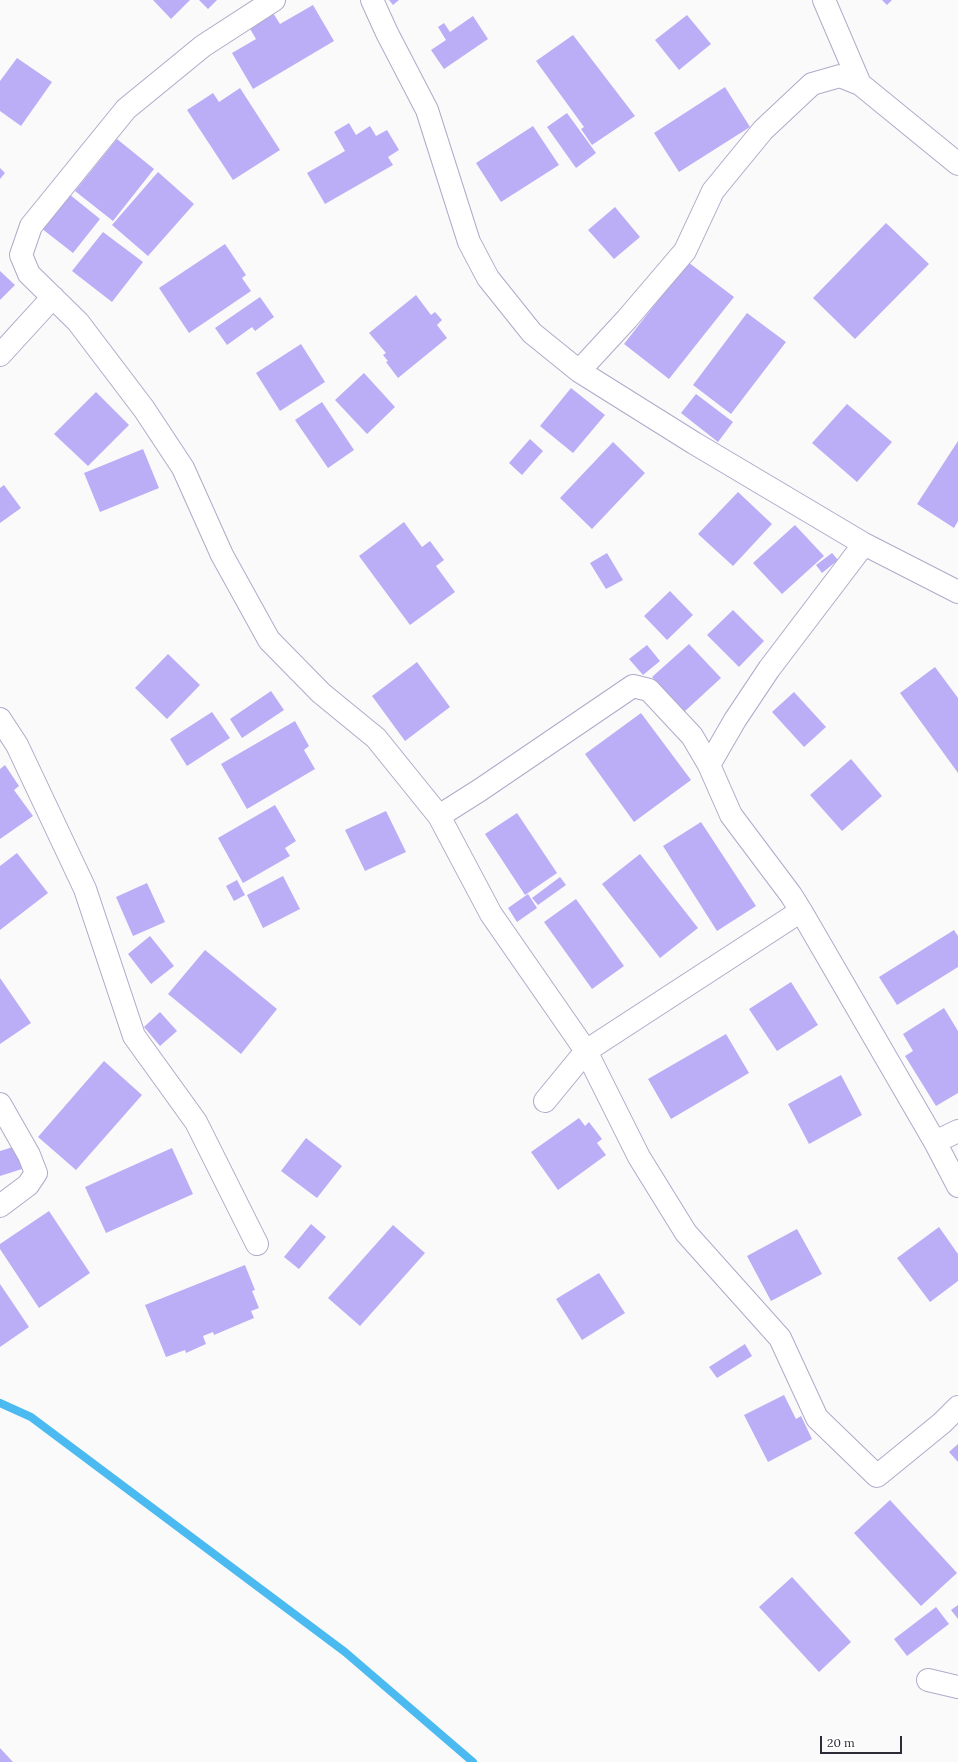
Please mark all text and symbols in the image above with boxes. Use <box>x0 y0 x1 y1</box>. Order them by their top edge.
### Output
scale bar <box>822 1728 904 1754</box>
text: 20 m <box>827 1735 855 1750</box>

